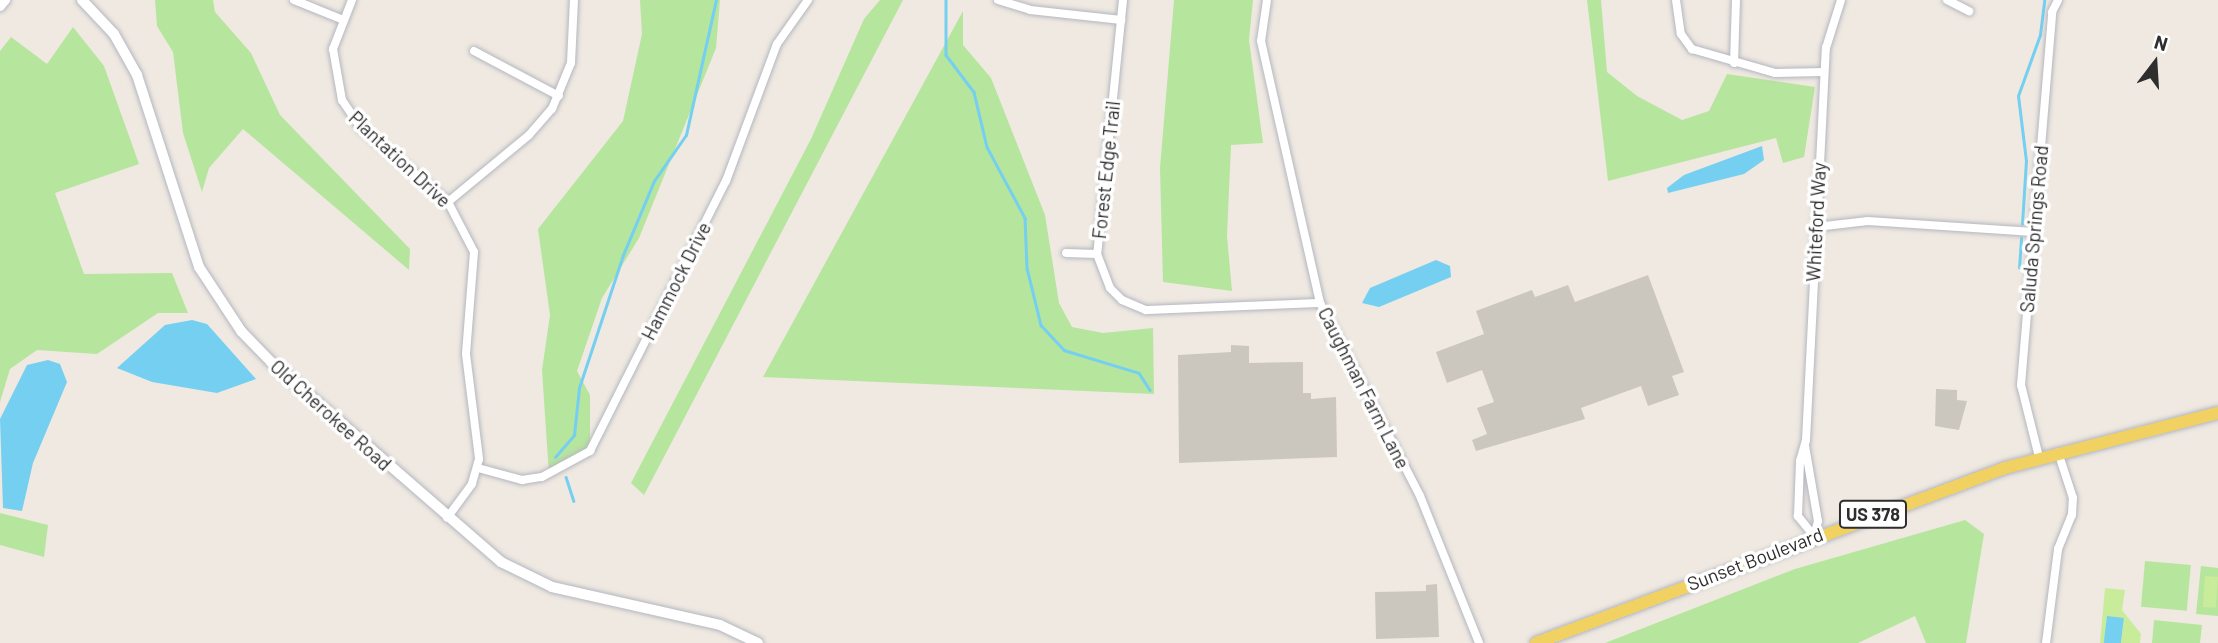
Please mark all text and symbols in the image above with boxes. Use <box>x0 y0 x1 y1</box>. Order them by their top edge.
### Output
north arrow <box>2120 28 2190 98</box>
text: N <box>2152 30 2171 55</box>
street label: Forest Edge Trail <box>1087 100 1125 240</box>
street label: Plantation Drive <box>344 106 456 212</box>
street label: Saluda Springs Road <box>2015 144 2053 314</box>
street label: Whiteford Way <box>1801 162 1831 282</box>
street label: Hammock Drive <box>636 218 716 344</box>
street label: Caughman Farm Lane <box>1313 303 1415 473</box>
street label: Old Cherokee Road <box>266 355 396 475</box>
road number: US 378 <box>1838 500 1908 528</box>
street label: Sunset Boulevard <box>1684 523 1826 595</box>

